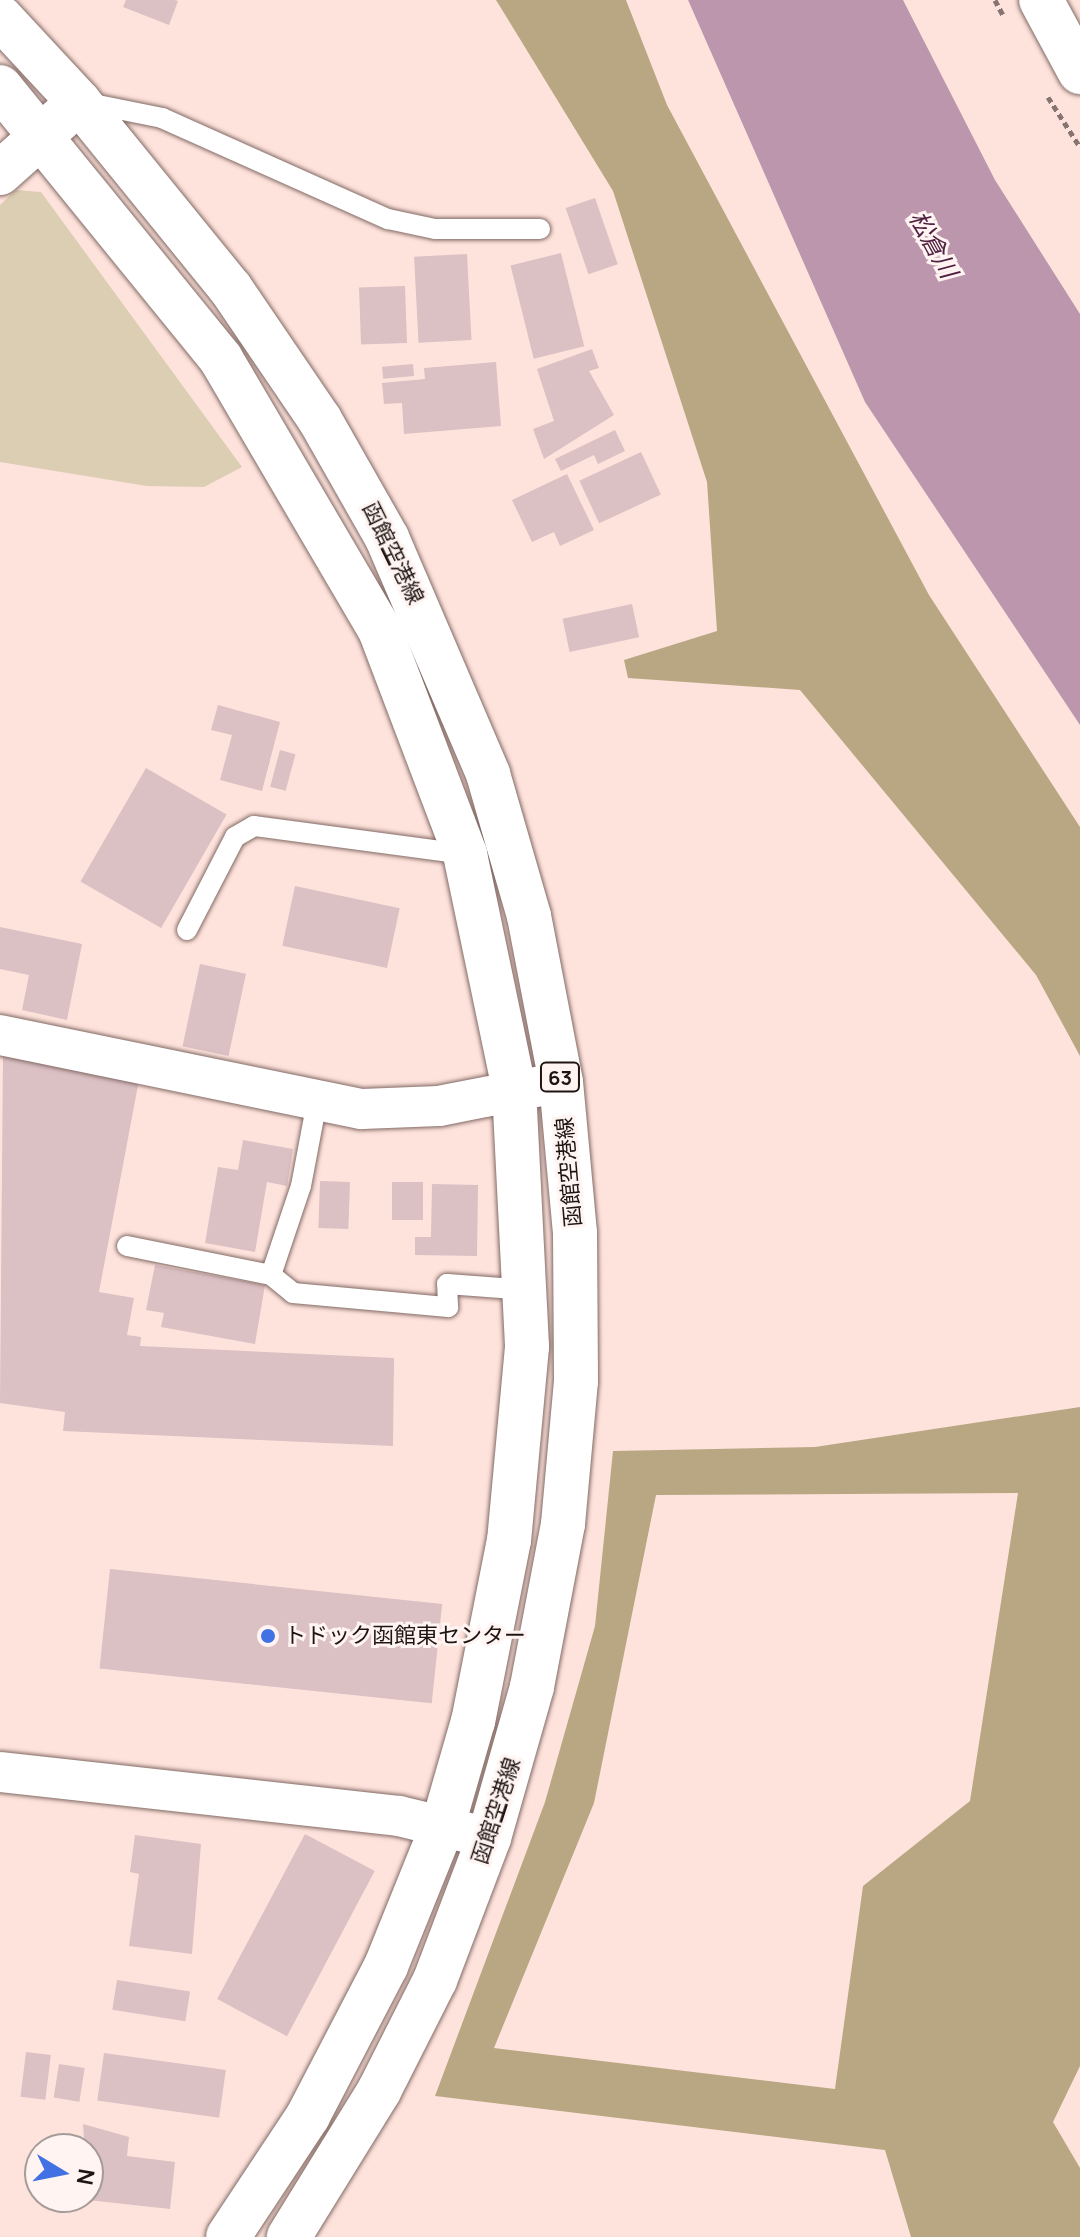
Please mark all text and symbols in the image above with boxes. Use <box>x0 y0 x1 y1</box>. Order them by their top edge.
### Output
water label: 松倉川 <box>904 206 964 282</box>
street label: 函館空港線 <box>357 498 429 608</box>
road number: 63 <box>538 1061 582 1093</box>
street label: 函館空港線 <box>551 1116 587 1228</box>
place label: トドック函館東センター <box>284 1623 526 1649</box>
marker: トドック函館東センター <box>259 1627 277 1645</box>
street label: 函館空港線 <box>466 1755 526 1867</box>
north arrow <box>24 2133 104 2213</box>
text: N <box>70 2166 102 2187</box>

